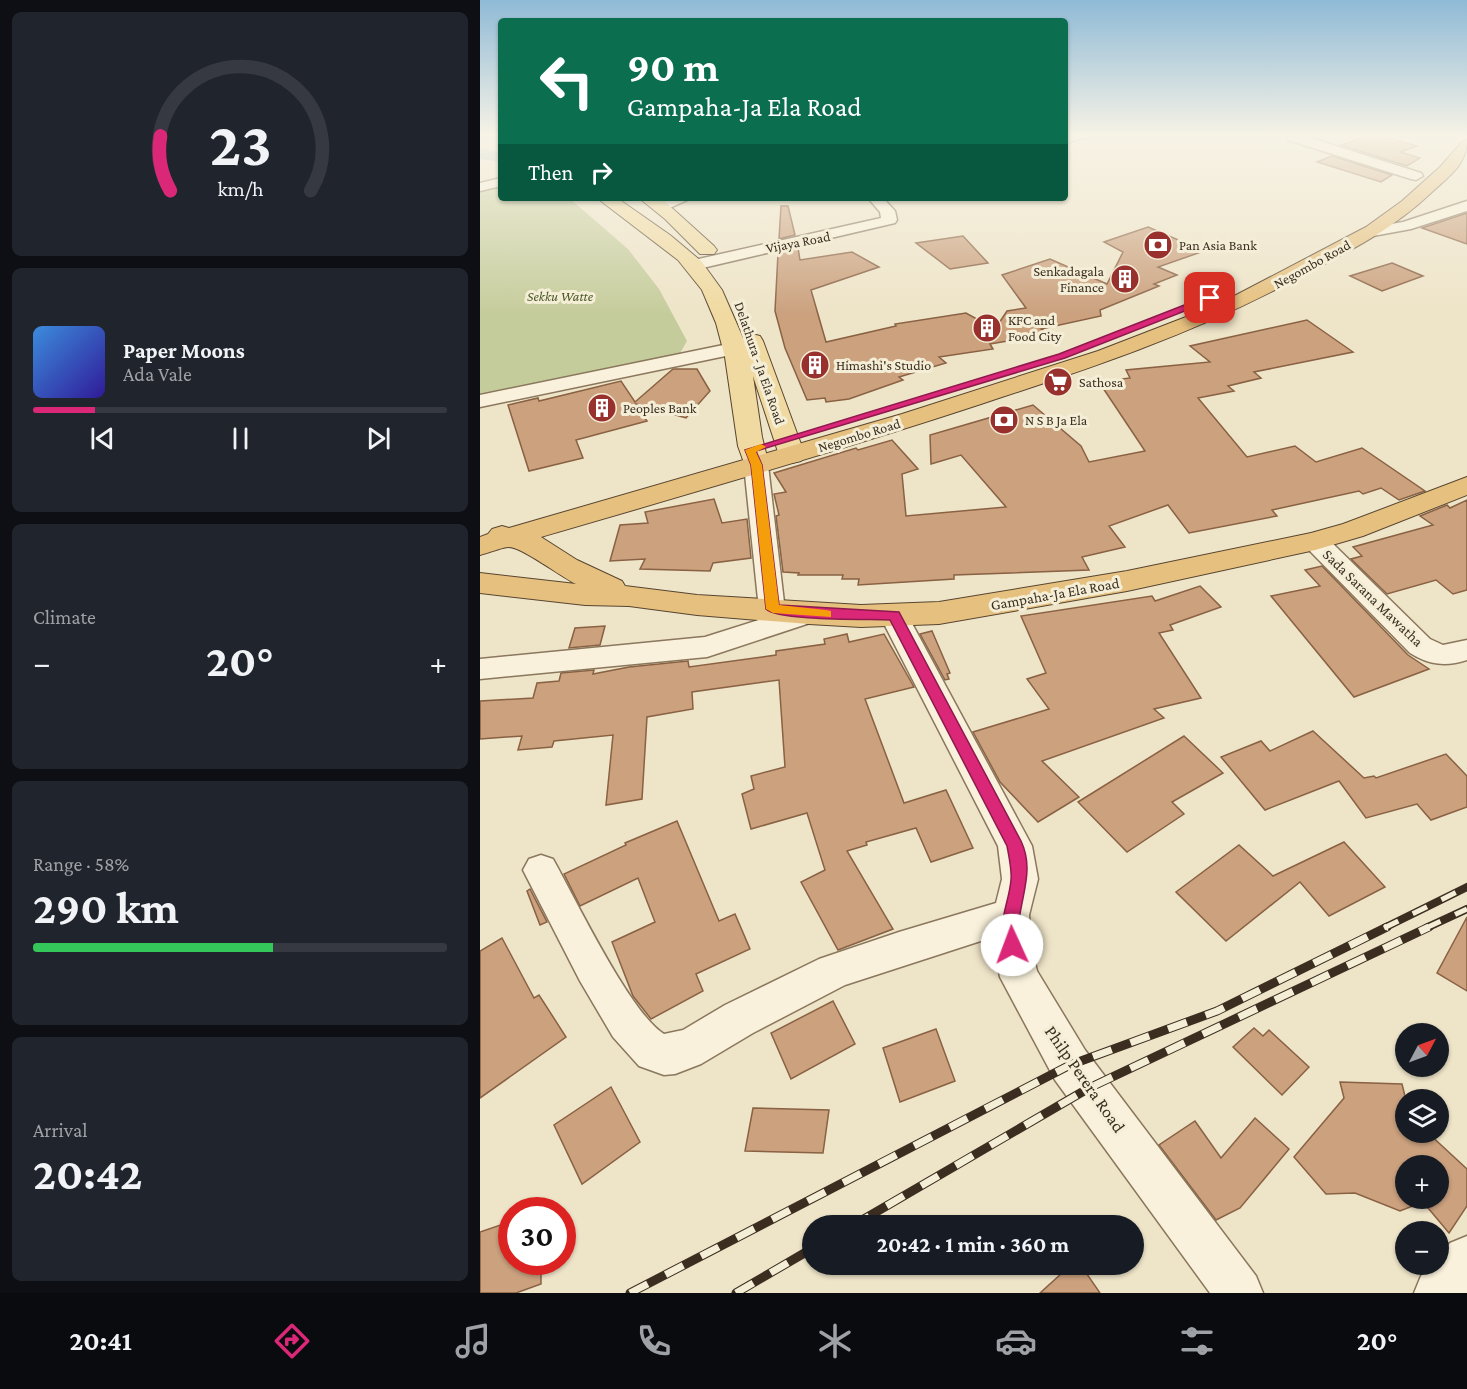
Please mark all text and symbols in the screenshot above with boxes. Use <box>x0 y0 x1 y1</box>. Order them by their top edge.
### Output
icon: left <box>528 42 606 120</box>
text: 90 m <box>627 43 719 90</box>
text: Gampaha-Ja Ela Road <box>627 92 861 122</box>
text: 23 <box>209 109 271 178</box>
icon: right <box>585 156 618 189</box>
text: Then <box>528 160 573 185</box>
text: km/h <box>217 177 264 201</box>
street label: Vijaya Road <box>764 228 832 257</box>
bank icon: Pan Asia Bank <box>1142 229 1174 261</box>
street label: Negombo Road <box>1271 236 1354 292</box>
place label: Pan Asia Bank <box>1179 237 1257 253</box>
place label: Senkadagala Finance <box>1033 263 1105 295</box>
building icon: Senkadagala Finance <box>1109 263 1141 295</box>
pin <box>1184 272 1235 323</box>
icon: arrive <box>1193 281 1226 314</box>
park label: Sekku Watte <box>527 288 594 304</box>
street label: Delathura - Ja Ela Road <box>731 300 789 427</box>
building icon: KFC and Food City <box>971 312 1003 344</box>
place label: KFC and Food City <box>1008 312 1062 344</box>
text: Paper Moons <box>123 338 245 363</box>
building icon: Himashi's Studio <box>799 349 831 381</box>
place label: Himashi's Studio <box>836 357 931 373</box>
text: Ada Vale <box>123 363 192 385</box>
supermarket icon: Sathosa <box>1042 366 1074 398</box>
place label: Sathosa <box>1079 374 1124 390</box>
building icon: Peoples Bank <box>586 392 618 424</box>
place label: Peoples Bank <box>623 400 697 416</box>
bank icon: N S B Ja Ela <box>988 404 1020 436</box>
place label: N S B Ja Ela <box>1025 412 1088 428</box>
street label: Negombo Road <box>816 415 903 455</box>
icon: previous <box>86 422 119 455</box>
icon: pause <box>224 422 257 455</box>
icon: next <box>362 422 395 455</box>
street label: Sada Sarana Mawatha <box>1320 546 1426 650</box>
street label: Gampaha-Ja Ela Road <box>989 575 1121 614</box>
text: Climate <box>33 606 96 628</box>
text: 20° <box>206 636 274 686</box>
text: − <box>33 644 50 681</box>
text: + <box>430 644 447 681</box>
text: Range · 58% <box>33 853 129 875</box>
text: 290 km <box>33 883 179 933</box>
position arrow <box>980 913 1044 977</box>
street label: Philp Perera Road <box>1041 1022 1130 1137</box>
north arrow <box>1395 1023 1449 1077</box>
map controls <box>1395 1023 1449 1275</box>
button: layers <box>1395 1089 1449 1143</box>
text: Arrival <box>33 1119 87 1141</box>
text: 20:42 <box>33 1149 143 1199</box>
button: + <box>1395 1155 1449 1209</box>
speed limit sign: 30 <box>498 1197 576 1275</box>
button: − <box>1395 1221 1449 1275</box>
text: 20:42 · 1 min · 360 m <box>877 1232 1069 1257</box>
icon: directions <box>271 1320 313 1362</box>
icon: music <box>452 1320 494 1362</box>
icon: phone <box>633 1320 675 1362</box>
icon: climate <box>814 1320 856 1362</box>
icon: car <box>995 1320 1037 1362</box>
icon: filters <box>1176 1320 1218 1362</box>
text: 20:41 <box>69 1326 132 1356</box>
text: 20° <box>1357 1326 1397 1356</box>

